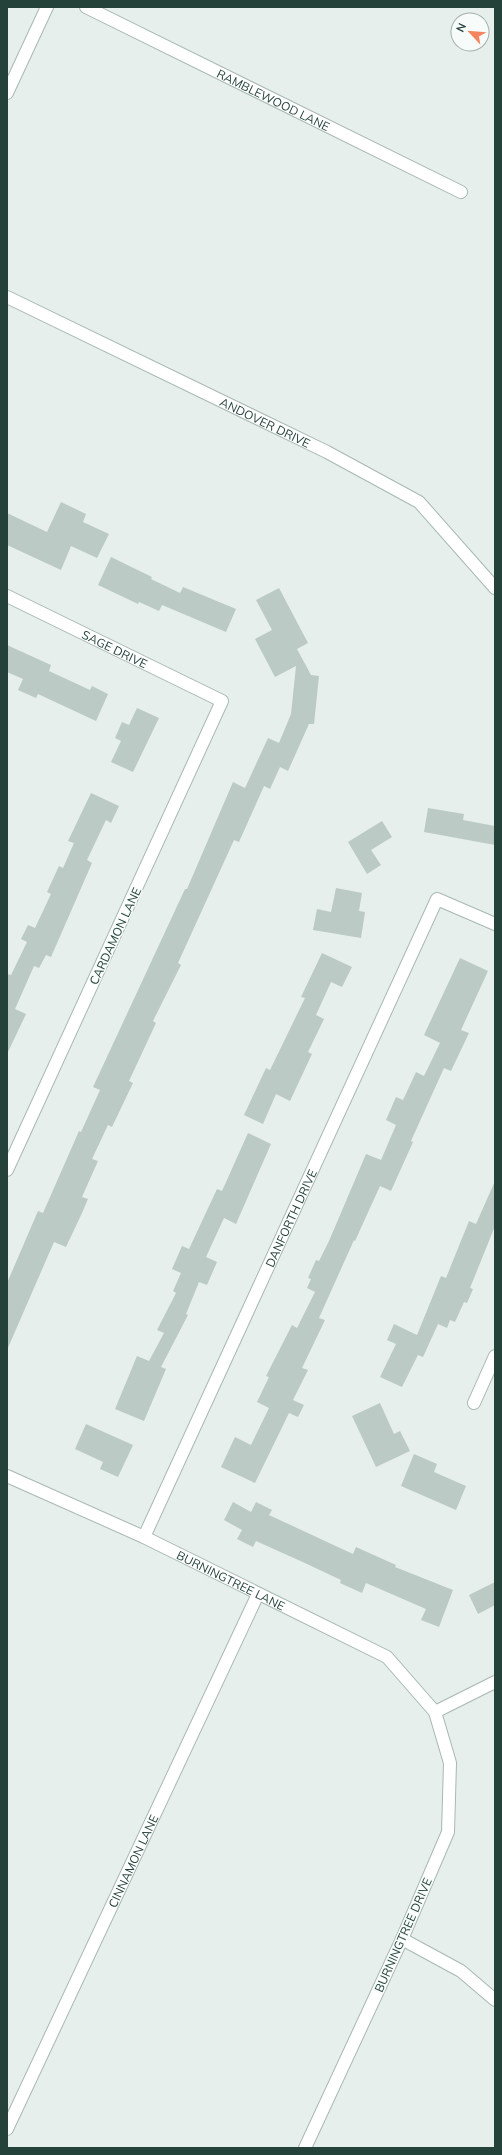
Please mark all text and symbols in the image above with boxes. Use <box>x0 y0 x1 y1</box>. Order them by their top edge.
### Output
north arrow <box>450 12 490 52</box>
text: N <box>453 21 469 34</box>
street label: RAMBLEWOOD LANE <box>215 65 332 134</box>
street label: ANDOVER DRIVE <box>218 394 313 450</box>
street label: SAGE DRIVE <box>80 626 150 671</box>
street label: CARDAMON LANE <box>86 885 144 987</box>
street label: DANFORTH DRIVE <box>262 1167 319 1269</box>
street label: BURNINGTREE LANE <box>174 1547 288 1613</box>
street label: CINNAMON LANE <box>104 1812 161 1910</box>
street label: BURNINGTREE DRIVE <box>371 1876 435 1994</box>

